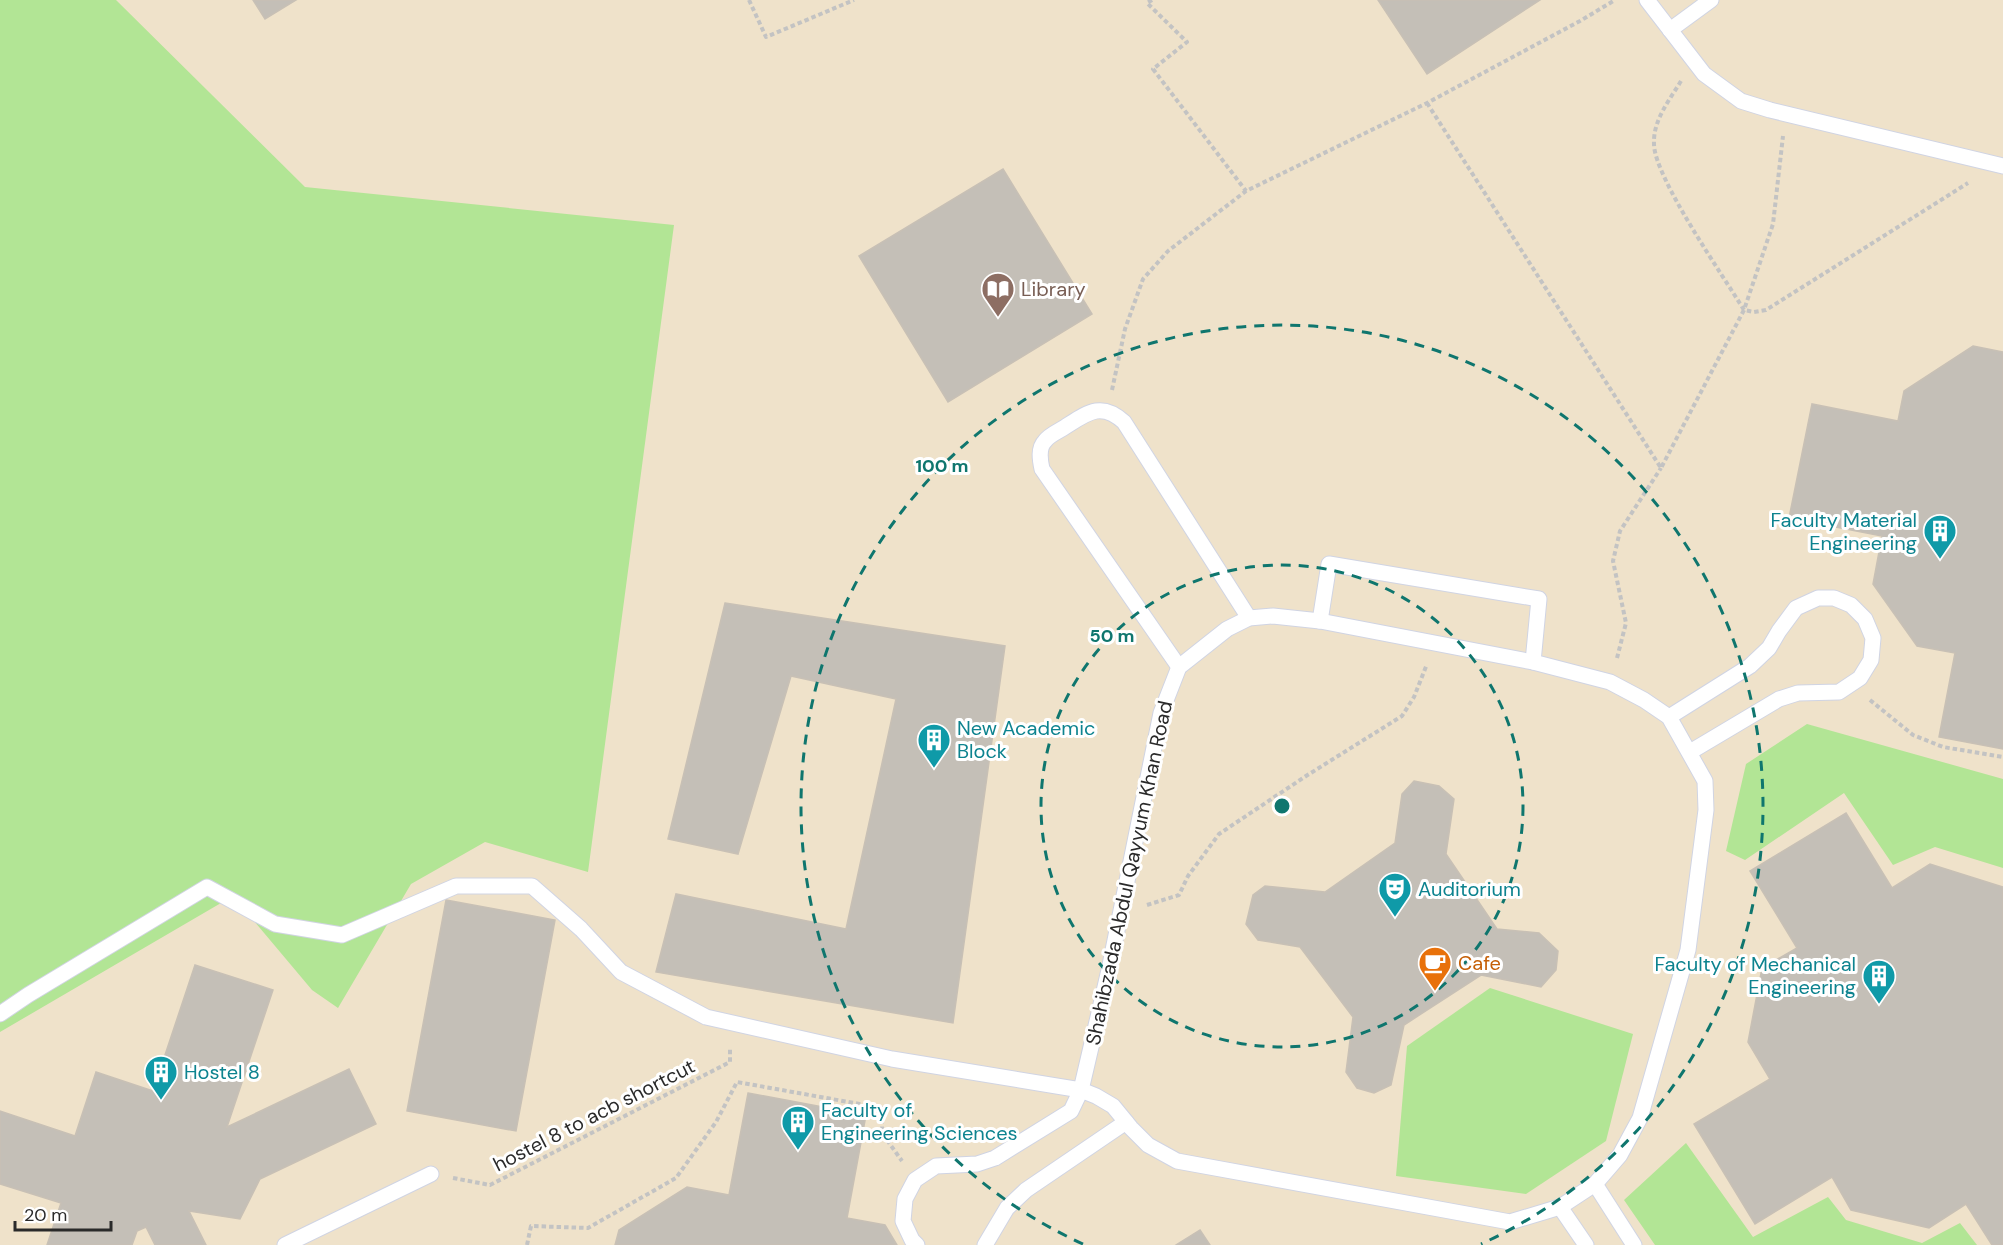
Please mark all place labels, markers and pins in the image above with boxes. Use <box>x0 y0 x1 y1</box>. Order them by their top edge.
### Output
library icon: Library <box>980 271 1016 318</box>
place label: Library <box>1021 276 1086 302</box>
place label: Faculty Material Engineering <box>1771 507 1917 556</box>
building icon: Faculty Material Engineering <box>1922 513 1958 560</box>
place label: New Academic Block <box>957 715 1095 764</box>
building icon: New Academic Block <box>916 722 952 769</box>
centre of rings <box>1272 796 1292 816</box>
theatre icon: Auditorium <box>1377 871 1413 918</box>
place label: Auditorium <box>1418 876 1521 902</box>
cafe icon: Cafe <box>1417 945 1453 992</box>
place label: Cafe <box>1458 950 1501 976</box>
place label: Faculty of Mechanical Engineering <box>1654 951 1856 1000</box>
building icon: Faculty of Mechanical Engineering <box>1861 958 1897 1005</box>
building icon: Hostel 8 <box>143 1054 179 1101</box>
place label: Hostel 8 <box>184 1059 260 1085</box>
place label: Faculty of Engineering Sciences <box>821 1097 1018 1146</box>
building icon: Faculty of Engineering Sciences <box>780 1104 816 1151</box>

